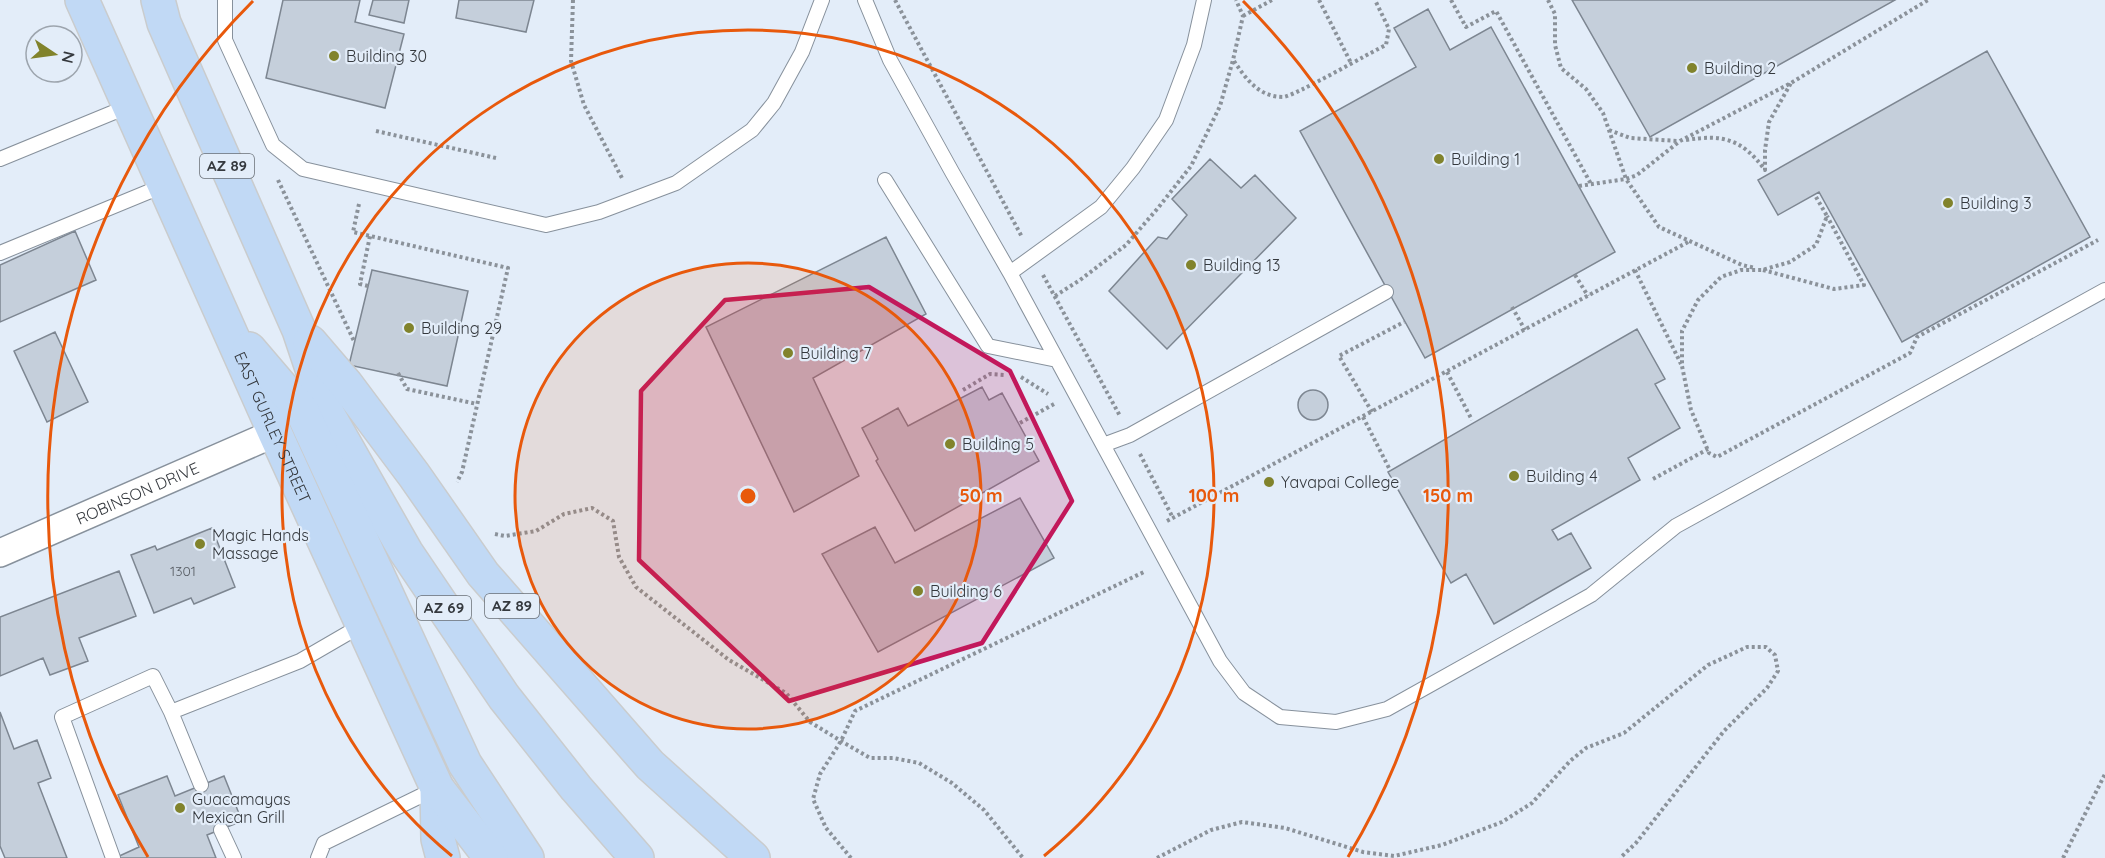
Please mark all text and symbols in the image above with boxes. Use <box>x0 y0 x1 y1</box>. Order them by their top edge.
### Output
north arrow <box>24 24 84 84</box>
place label: Building 30 <box>346 46 427 66</box>
text: N <box>58 49 80 65</box>
marker: Building 30 <box>327 49 341 63</box>
place label: Building 2 <box>1704 58 1776 78</box>
marker: Building 2 <box>1685 61 1699 75</box>
place label: Building 1 <box>1451 149 1520 169</box>
marker: Building 1 <box>1432 152 1446 166</box>
road number: AZ 89 <box>200 154 254 178</box>
place label: Building 3 <box>1960 193 2032 213</box>
marker: Building 3 <box>1941 196 1955 210</box>
place label: Building 13 <box>1203 255 1281 275</box>
marker: Building 13 <box>1184 258 1198 272</box>
place label: Building 29 <box>421 318 502 338</box>
marker: Building 29 <box>402 321 416 335</box>
place label: Building 7 <box>800 343 871 363</box>
marker: Building 7 <box>781 346 795 360</box>
street label: EAST GURLEY STREET <box>230 348 316 507</box>
place label: Building 5 <box>962 434 1034 454</box>
marker: Building 5 <box>943 437 957 451</box>
street label: ROBINSON DRIVE <box>73 457 202 529</box>
place label: Building 4 <box>1526 466 1598 486</box>
marker: Building 4 <box>1507 469 1521 483</box>
place label: Yavapai College <box>1281 472 1399 492</box>
marker: Yavapai College <box>1262 475 1276 489</box>
text: 50 m <box>959 484 1003 507</box>
text: 100 m <box>1189 484 1239 507</box>
text: 150 m <box>1423 484 1473 507</box>
centre of rings <box>738 486 758 506</box>
place label: Magic Hands Massage <box>212 525 309 563</box>
marker: Magic Hands Massage <box>193 537 207 551</box>
house number: 1301 <box>170 562 196 580</box>
place label: Building 6 <box>930 581 1002 601</box>
marker: Building 6 <box>911 584 925 598</box>
road number: AZ 89 <box>485 594 539 618</box>
road number: AZ 69 <box>417 596 471 620</box>
place label: Guacamayas Mexican Grill <box>192 789 290 827</box>
marker: Guacamayas Mexican Grill <box>173 801 187 815</box>

